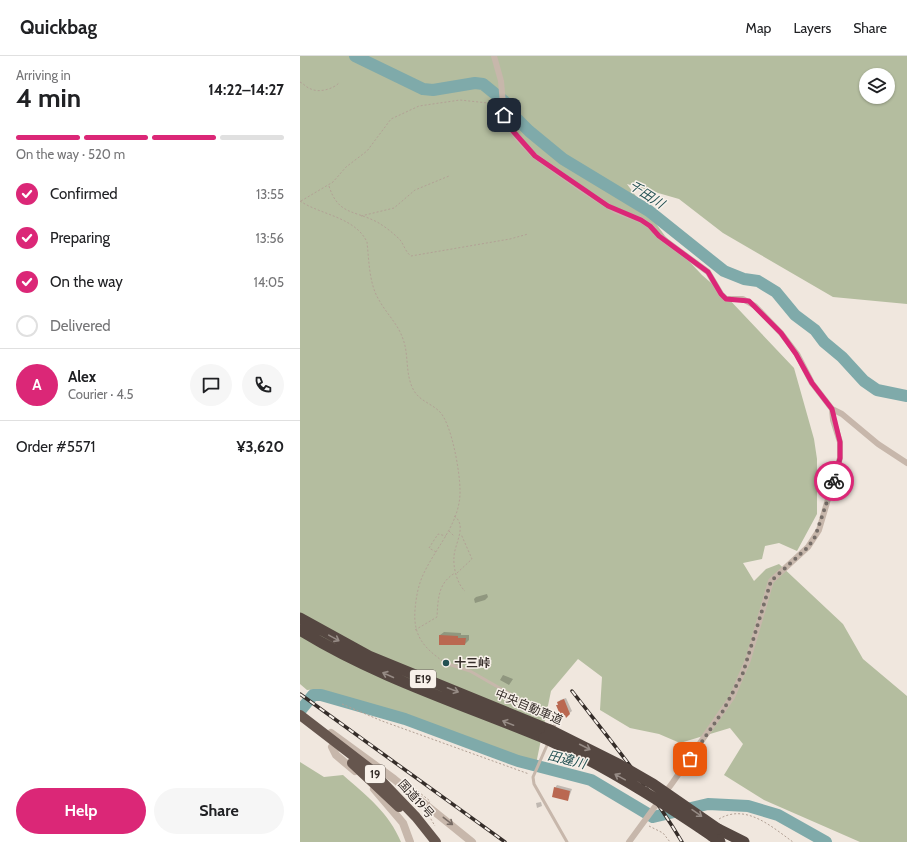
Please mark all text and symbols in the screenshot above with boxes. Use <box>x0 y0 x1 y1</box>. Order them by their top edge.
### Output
text: Quickbag <box>20 16 97 39</box>
text: Map <box>746 19 771 37</box>
text: Layers <box>793 19 831 37</box>
text: Share <box>853 19 887 37</box>
text: Arriving in <box>16 67 71 83</box>
map controls <box>859 68 895 104</box>
button: layers <box>859 68 895 104</box>
text: 14:22–14:27 <box>208 81 284 99</box>
text: 4 min <box>16 82 81 114</box>
pin <box>487 98 521 132</box>
icon: home <box>493 104 515 126</box>
text: On the way · 520 m <box>16 146 125 162</box>
water label: 千田川 <box>626 177 669 212</box>
icon: check <box>16 183 38 205</box>
text: Confirmed <box>50 185 118 203</box>
text: 13:55 <box>256 186 284 202</box>
icon: check <box>16 227 38 249</box>
text: Preparing <box>50 229 110 247</box>
text: 13:56 <box>256 230 284 246</box>
icon: check <box>16 271 38 293</box>
text: On the way <box>50 273 123 291</box>
text: 14:05 <box>253 274 284 290</box>
text: Delivered <box>50 317 111 335</box>
button: chat <box>190 364 232 406</box>
button: phone <box>242 364 284 406</box>
text: Alex <box>68 368 96 386</box>
text: A <box>32 376 42 394</box>
text: Courier · 4.5 <box>68 386 133 402</box>
text: Order #5571 <box>16 438 95 456</box>
text: ¥3,620 <box>236 438 284 456</box>
courier <box>814 461 854 501</box>
icon: bike <box>823 470 845 492</box>
one-way arrow <box>327 635 339 642</box>
place label: 十三峠 <box>454 655 490 670</box>
marker: 十三峠 <box>441 658 451 668</box>
road number: E19 <box>410 670 436 688</box>
one-way arrow <box>382 671 394 678</box>
street label: 中央自動車道 <box>493 686 565 728</box>
one-way arrow <box>446 687 458 695</box>
one-way arrow <box>503 719 515 726</box>
pin <box>673 742 707 776</box>
one-way arrow <box>579 744 591 751</box>
water label: 田違川 <box>546 747 590 772</box>
icon: bag <box>679 748 701 770</box>
road number: 19 <box>365 765 385 783</box>
one-way arrow <box>614 772 626 780</box>
street label: 国道19号 <box>395 776 438 821</box>
button: Help <box>16 788 146 834</box>
button: Share <box>154 788 284 834</box>
one-way arrow <box>691 809 702 818</box>
one-way arrow <box>443 816 453 825</box>

